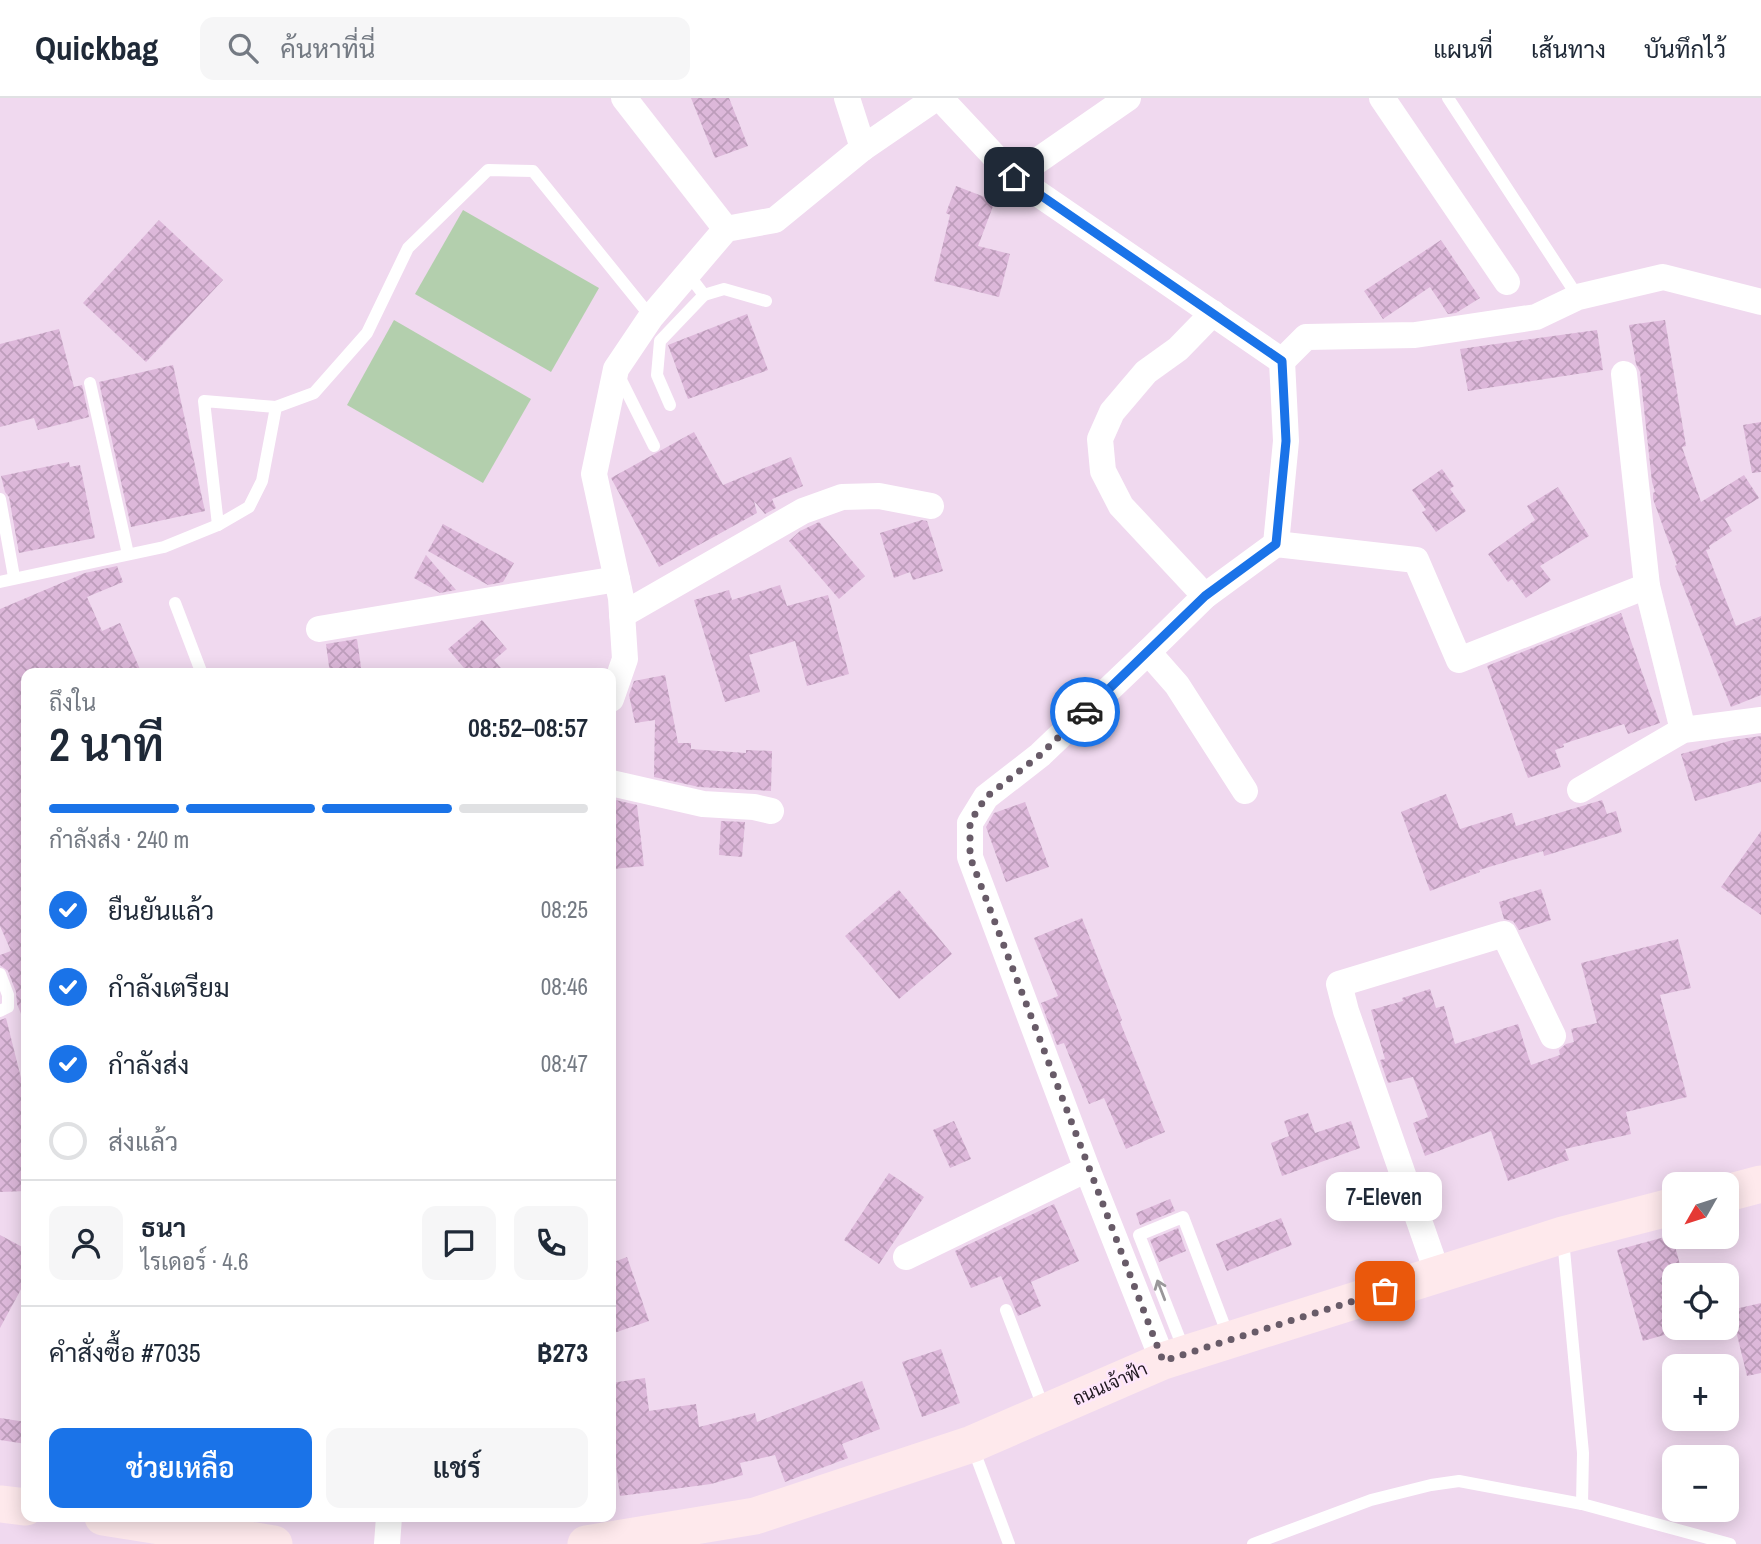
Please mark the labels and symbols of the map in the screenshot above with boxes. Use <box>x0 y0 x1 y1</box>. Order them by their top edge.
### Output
pin <box>984 147 1044 207</box>
courier <box>1050 677 1120 747</box>
callout: 7-Eleven <box>1327 1172 1443 1221</box>
north arrow <box>1662 1172 1740 1250</box>
pin <box>1355 1261 1415 1321</box>
one-way arrow <box>1153 1280 1166 1302</box>
street label: ถนนเจ้าฟ้า <box>1068 1356 1151 1411</box>

